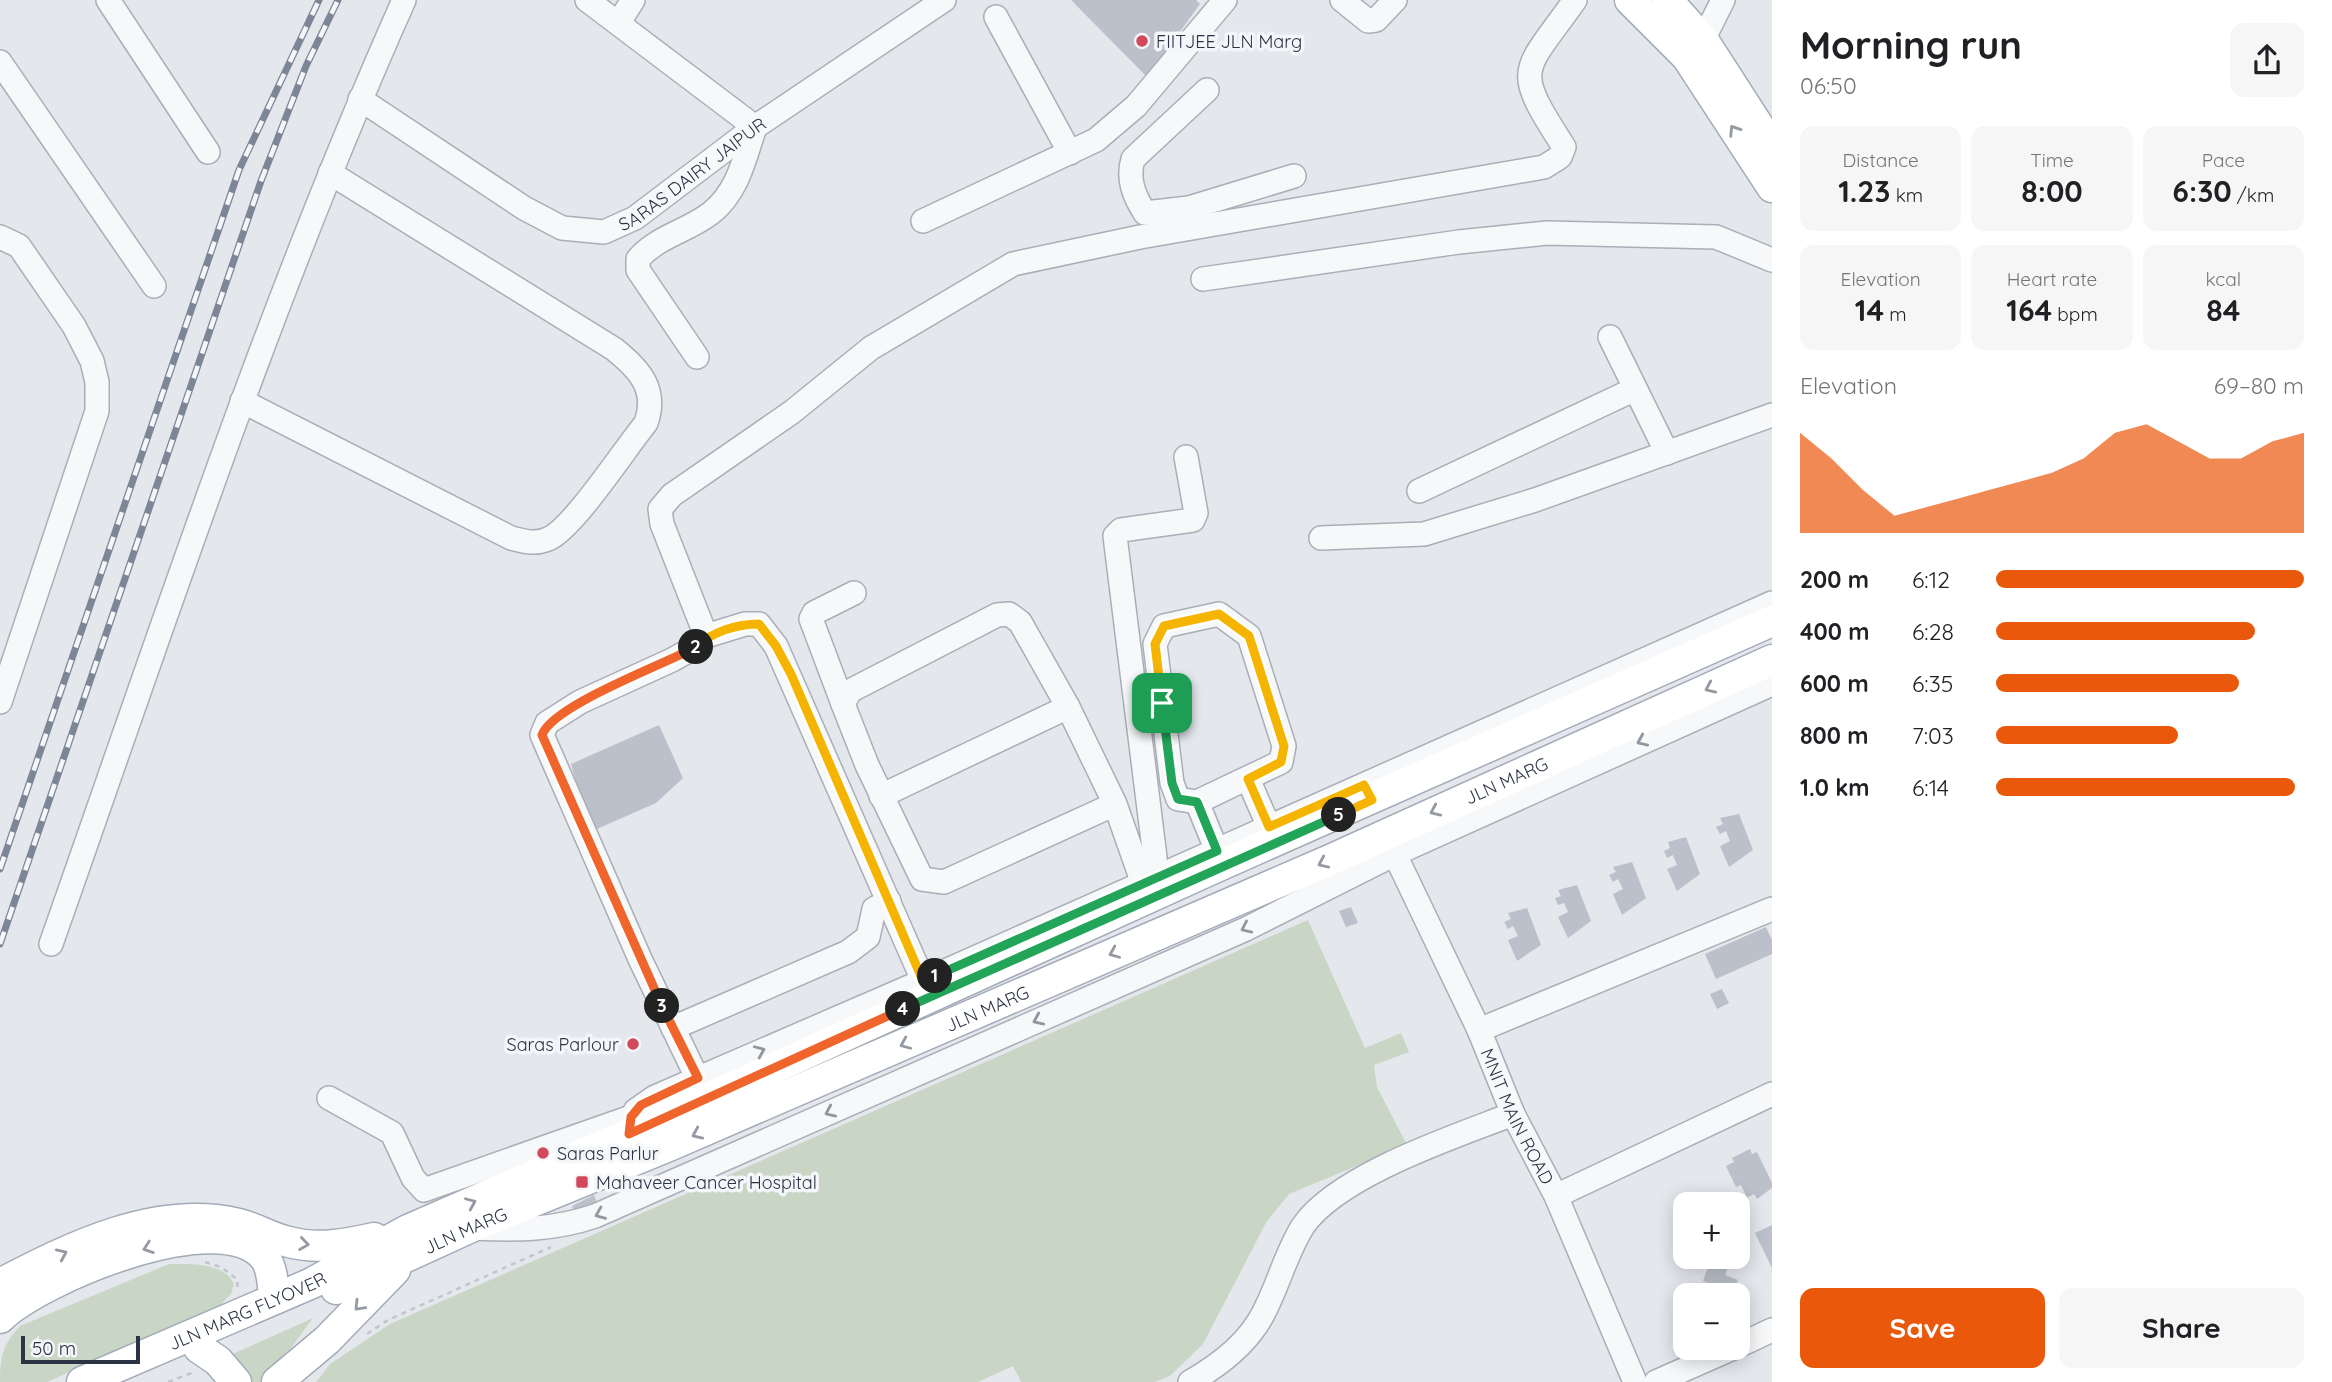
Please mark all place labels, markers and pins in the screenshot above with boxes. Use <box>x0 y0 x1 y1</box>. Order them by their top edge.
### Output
place label: FIITJEE JLN Marg <box>1156 30 1302 53</box>
marker: FIITJEE JLN Marg <box>1134 33 1150 49</box>
pin: 2 <box>678 630 714 664</box>
pin <box>1132 673 1192 733</box>
pin: 5 <box>1322 798 1356 832</box>
pin: 1 <box>918 958 953 993</box>
pin: 3 <box>644 988 680 1024</box>
pin: 4 <box>886 992 920 1026</box>
place label: Saras Parlour <box>507 1033 619 1056</box>
marker: Saras Parlour <box>625 1036 641 1052</box>
place label: Saras Parlur <box>557 1142 659 1165</box>
marker: Saras Parlur <box>535 1145 551 1161</box>
place label: Mahaveer Cancer Hospital <box>596 1171 817 1194</box>
marker: Mahaveer Cancer Hospital <box>574 1174 590 1190</box>

